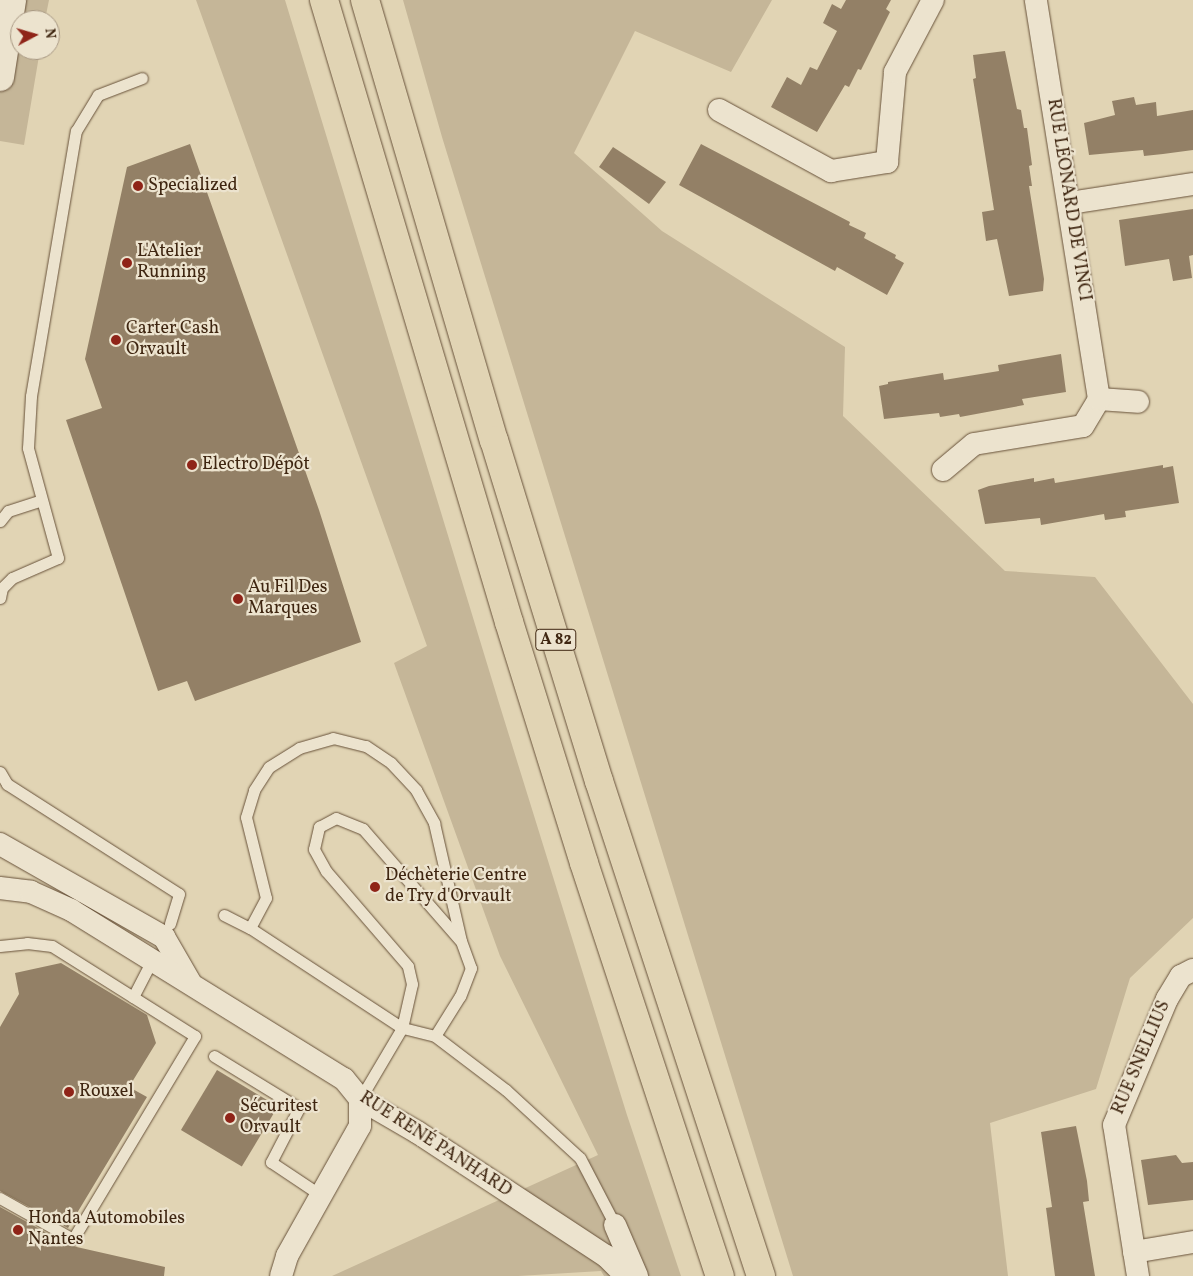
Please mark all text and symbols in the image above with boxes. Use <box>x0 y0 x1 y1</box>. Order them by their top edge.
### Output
north arrow <box>10 10 60 60</box>
text: N <box>39 27 59 40</box>
street label: RUE LÉONARD DE VINCI <box>1041 97 1095 303</box>
place label: Specialized <box>148 175 238 197</box>
marker: Specialized <box>132 180 144 192</box>
place label: L'Atelier Running <box>137 242 206 284</box>
marker: L'Atelier Running <box>121 257 133 269</box>
place label: Carter Cash Orvault <box>126 319 219 362</box>
marker: Carter Cash Orvault <box>110 334 122 346</box>
place label: Electro Dépôt <box>202 454 310 476</box>
marker: Electro Dépôt <box>186 459 198 471</box>
place label: Au Fil Des Marques <box>248 578 327 620</box>
marker: Au Fil Des Marques <box>232 593 244 605</box>
road number: A 82 <box>535 626 577 654</box>
place label: Déchèterie Centre de Try d'Orvault <box>385 866 527 909</box>
marker: Déchèterie Centre de Try d'Orvault <box>369 881 381 893</box>
street label: RUE SNELLIUS <box>1108 998 1176 1118</box>
place label: Rouxel <box>79 1081 134 1103</box>
marker: Rouxel <box>63 1086 75 1098</box>
street label: RUE RENÉ PANHARD <box>355 1088 515 1202</box>
place label: Sécuritest Orvault <box>240 1097 318 1140</box>
marker: Sécuritest Orvault <box>224 1112 236 1124</box>
place label: Honda Automobiles Nantes <box>28 1209 185 1252</box>
marker: Honda Automobiles Nantes <box>12 1224 24 1236</box>

